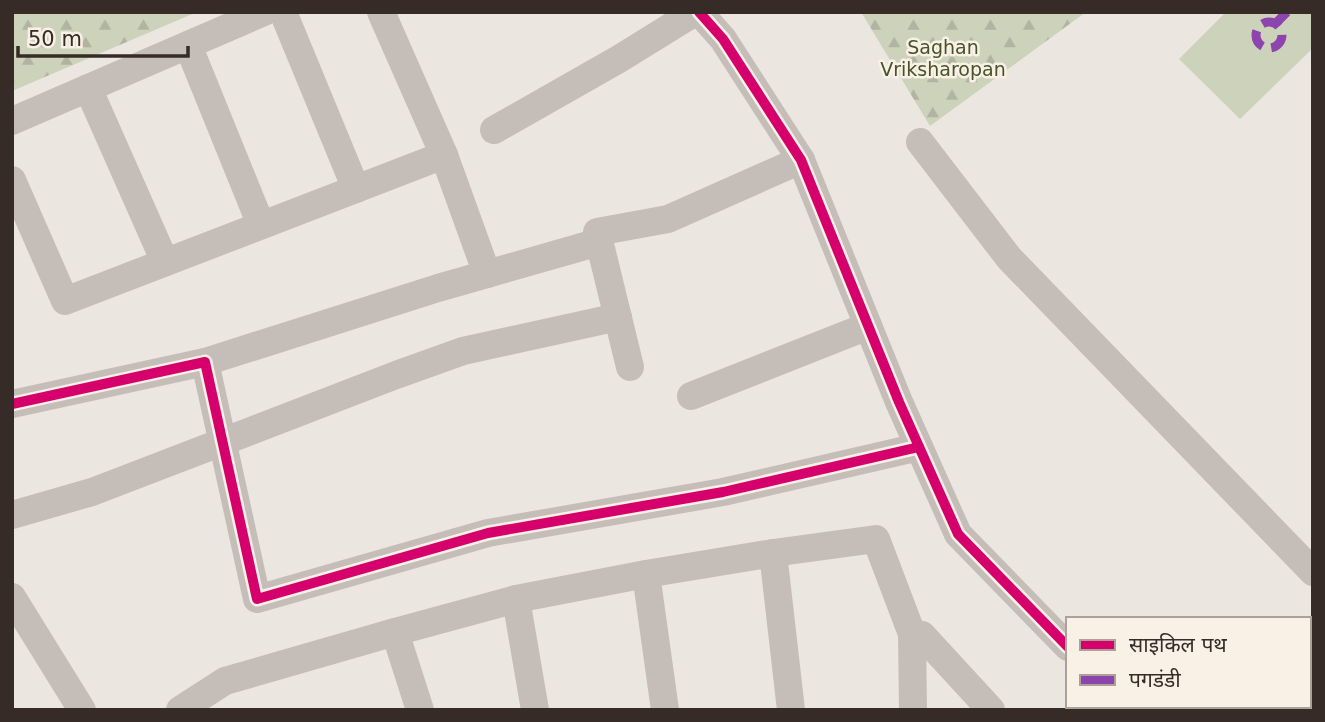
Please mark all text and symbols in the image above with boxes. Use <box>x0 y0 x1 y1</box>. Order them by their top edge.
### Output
scale bar <box>18 14 187 58</box>
text: 50 m <box>28 27 82 51</box>
park label: Saghan Vriksharopan <box>880 36 1006 80</box>
legend <box>1066 617 1311 708</box>
text: साइकिल पथ <box>1129 633 1227 657</box>
text: पगडंडी <box>1129 668 1181 692</box>

